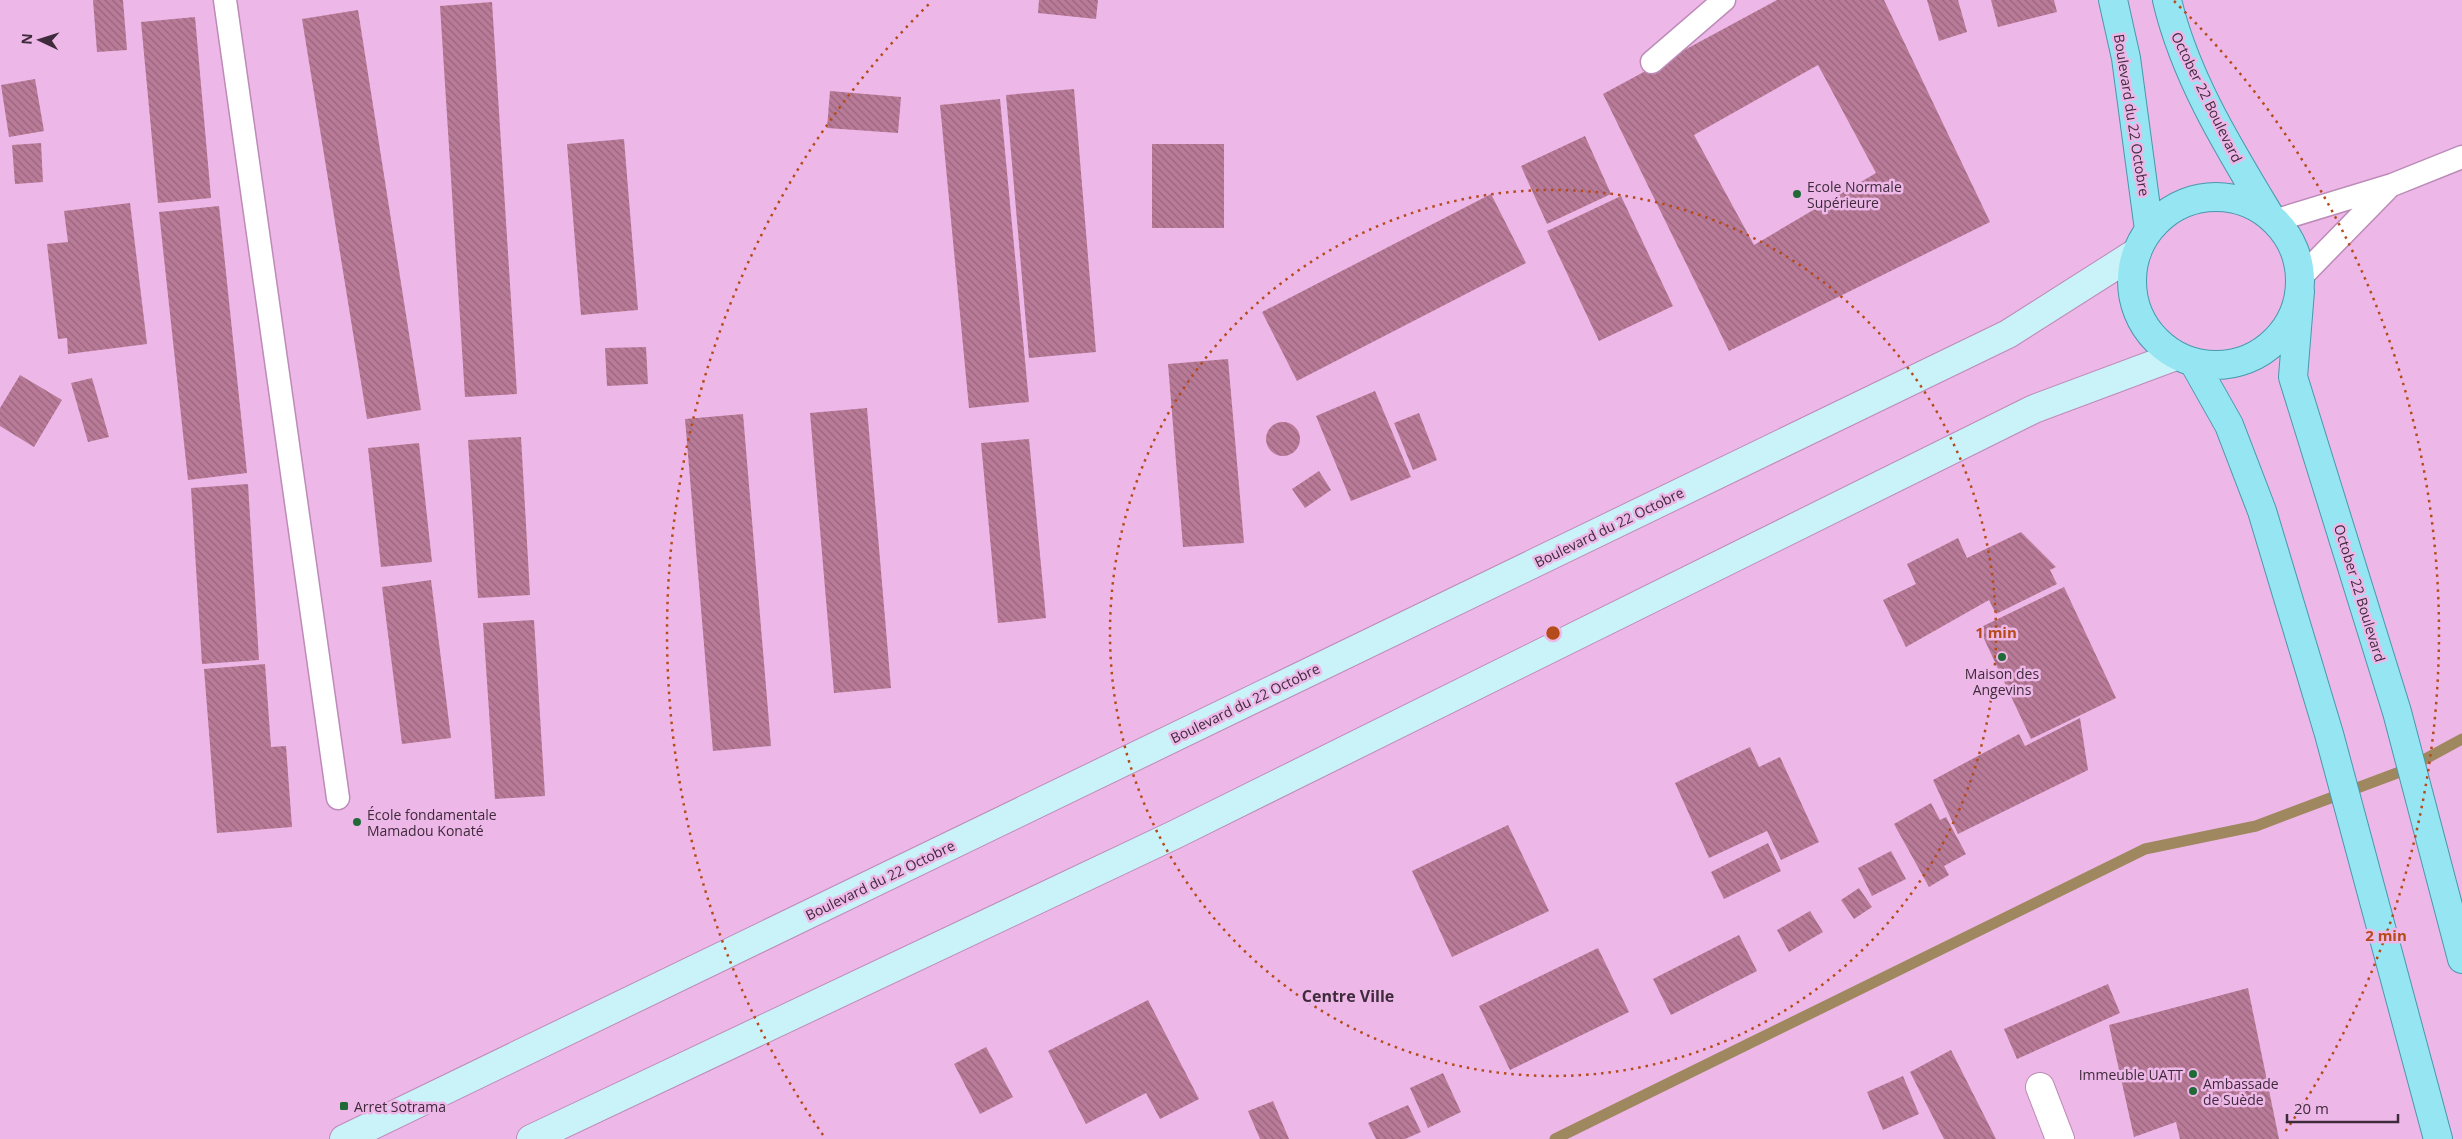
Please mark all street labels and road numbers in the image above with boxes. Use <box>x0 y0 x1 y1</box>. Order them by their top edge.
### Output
street label: October 22 Boulevard <box>2167 29 2247 165</box>
street label: Boulevard du 22 Octobre <box>2110 33 2154 197</box>
street label: Boulevard du 22 Octobre <box>1531 483 1687 571</box>
street label: October 22 Boulevard <box>2330 522 2390 664</box>
street label: Boulevard du 22 Octobre <box>1167 659 1323 747</box>
street label: Boulevard du 22 Octobre <box>802 836 958 924</box>

